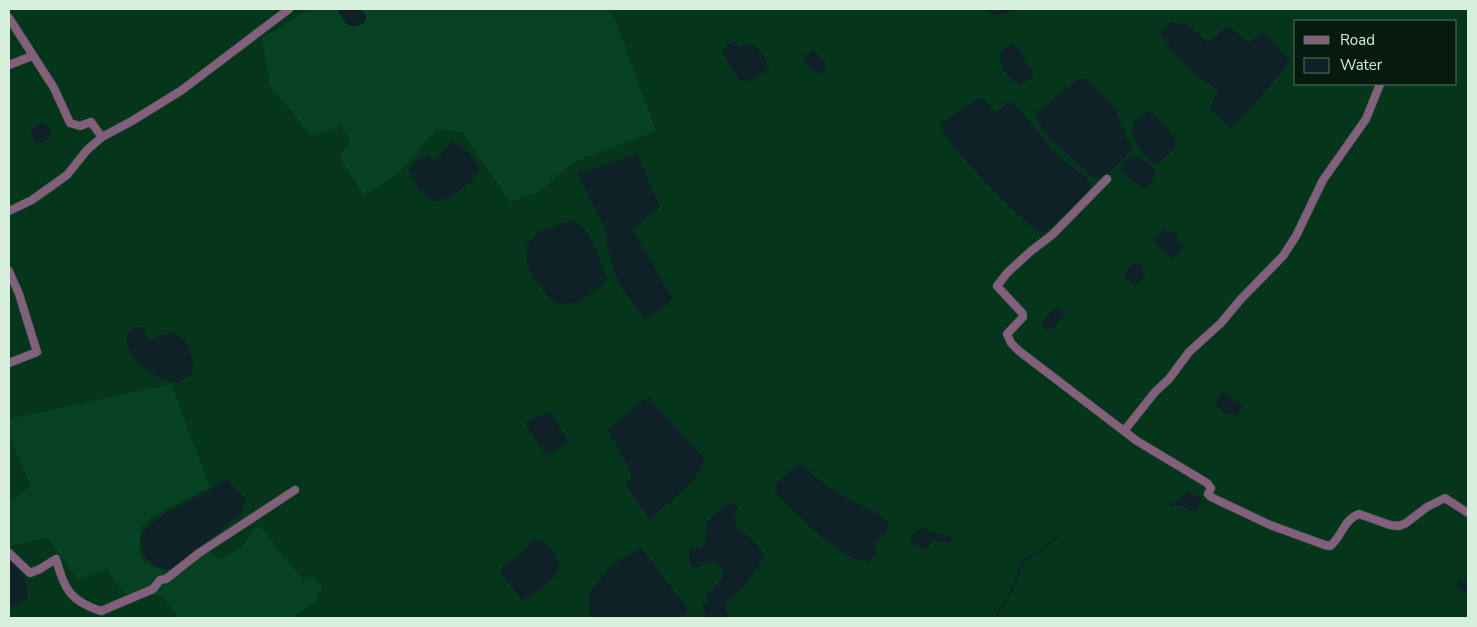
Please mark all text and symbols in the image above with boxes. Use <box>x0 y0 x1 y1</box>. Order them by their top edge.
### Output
legend <box>1294 20 1457 85</box>
text: Road <box>1340 30 1375 50</box>
text: Water <box>1340 55 1383 75</box>

